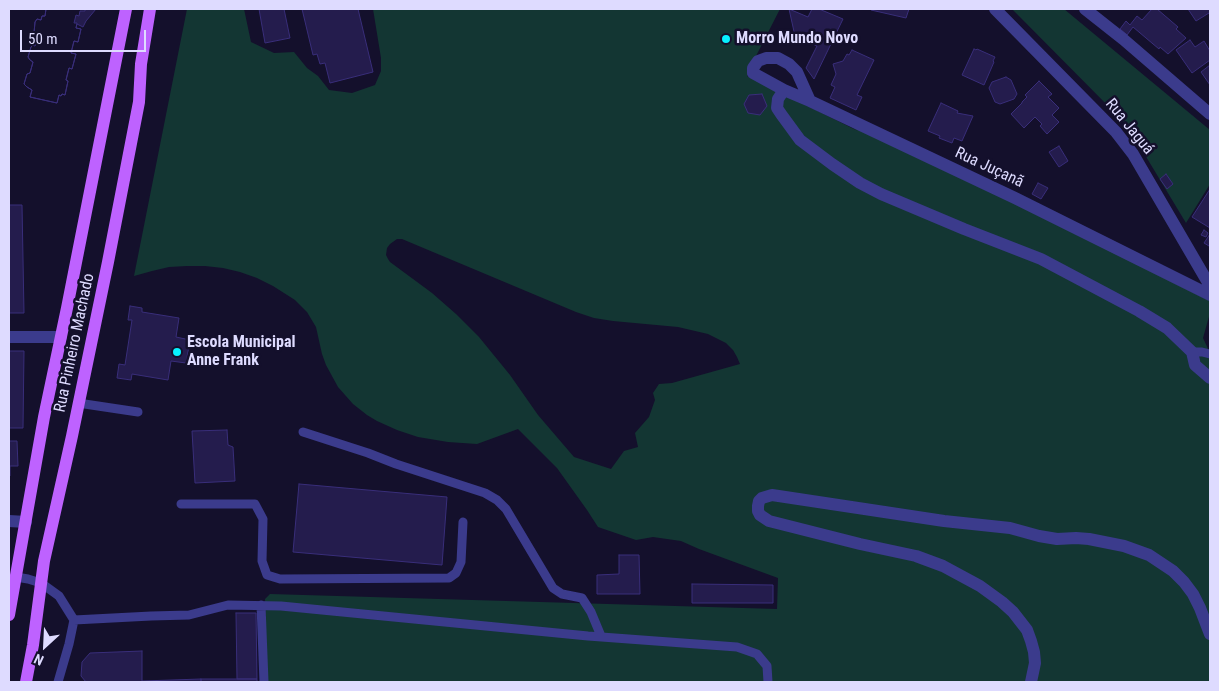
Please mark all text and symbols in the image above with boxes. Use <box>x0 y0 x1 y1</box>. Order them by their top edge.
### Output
scale bar <box>22 20 149 52</box>
place label: Morro Mundo Novo <box>736 29 858 49</box>
text: 50 m <box>28 30 58 48</box>
marker: Morro Mundo Novo <box>720 33 732 45</box>
street label: Rua Jaguá <box>1101 95 1157 159</box>
street label: Rua Juçanã <box>952 144 1026 192</box>
street label: Rua Pinheiro Machado <box>51 272 99 414</box>
place label: Escola Municipal Anne Frank <box>187 333 295 371</box>
marker: Escola Municipal Anne Frank <box>171 346 183 358</box>
north arrow <box>20 621 70 671</box>
text: N <box>31 651 46 669</box>

